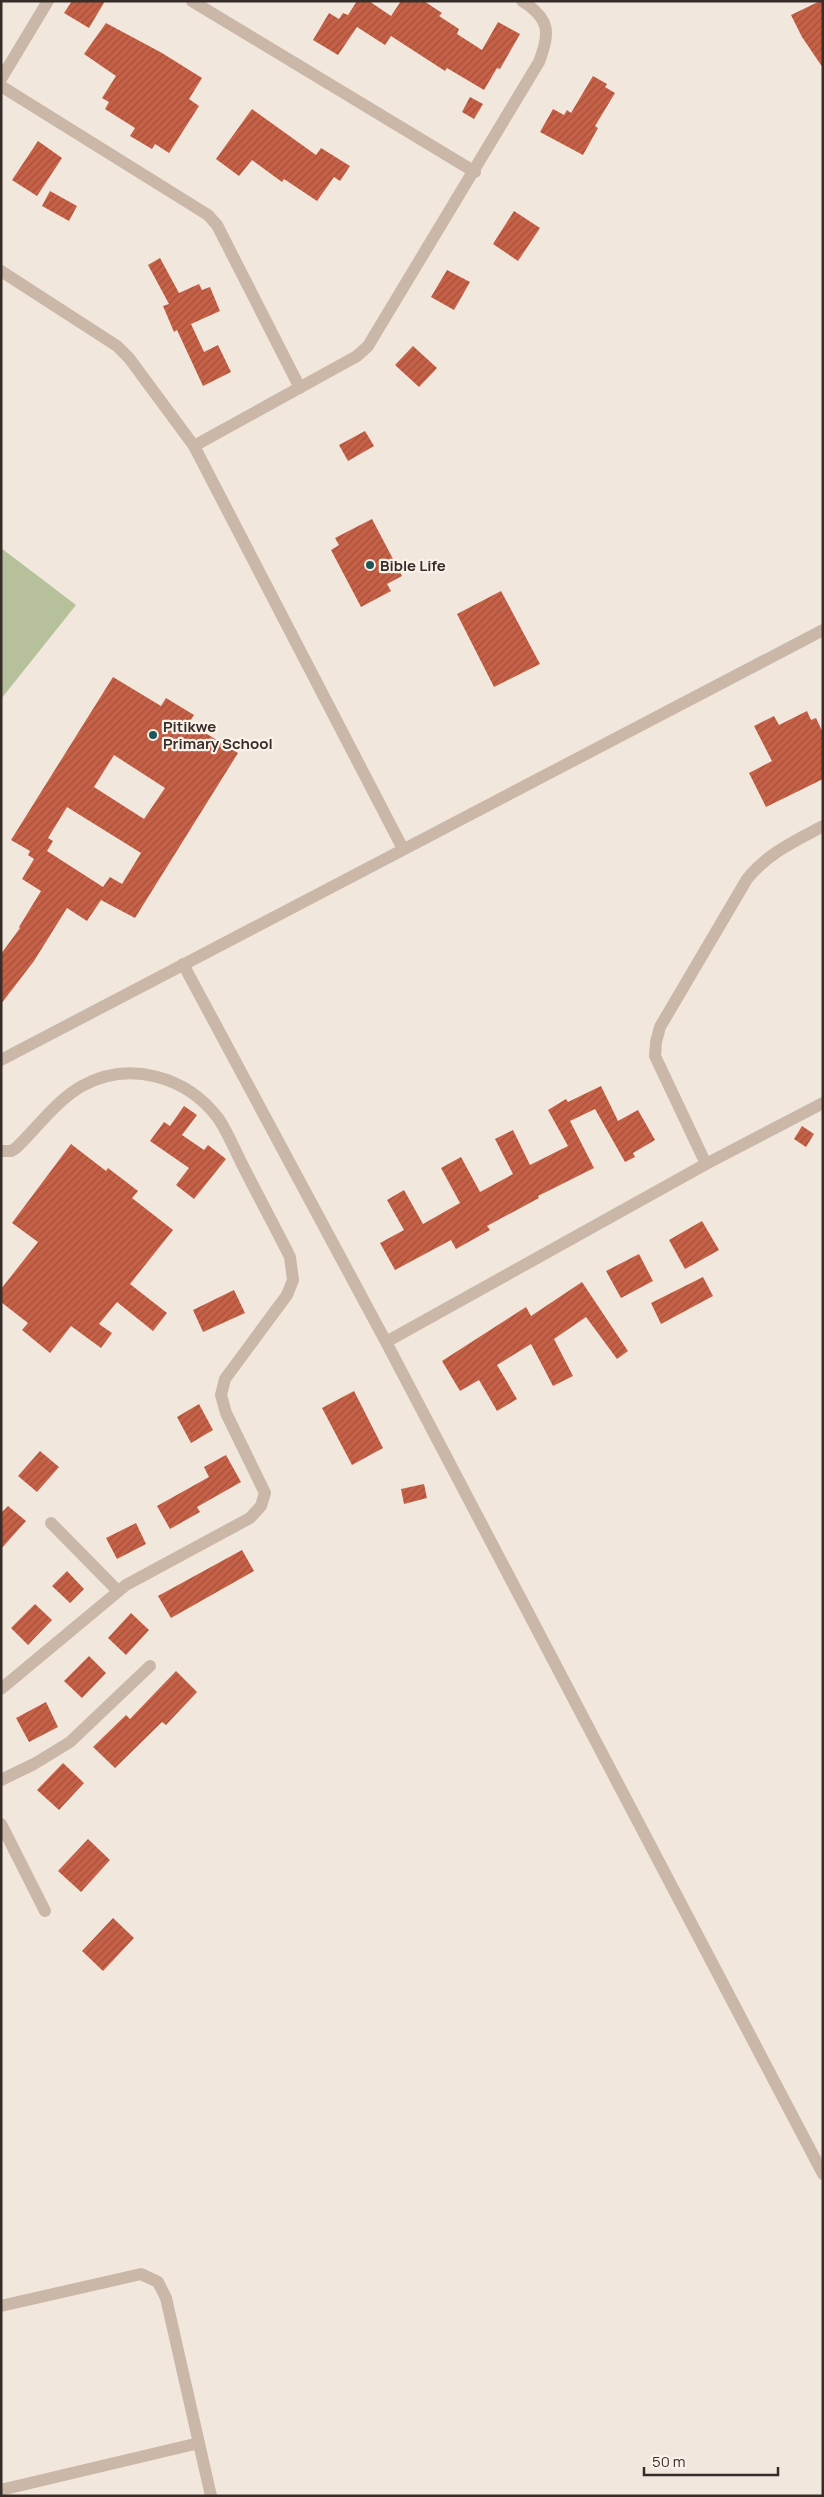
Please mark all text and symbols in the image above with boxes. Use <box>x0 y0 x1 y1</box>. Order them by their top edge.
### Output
place label: Bible Life <box>380 555 446 576</box>
marker: Bible Life <box>364 559 376 571</box>
place label: Pitikwe Primary School <box>163 716 273 754</box>
marker: Pitikwe Primary School <box>147 729 159 741</box>
scale bar <box>644 2444 778 2476</box>
text: 50 m <box>652 2451 686 2472</box>

